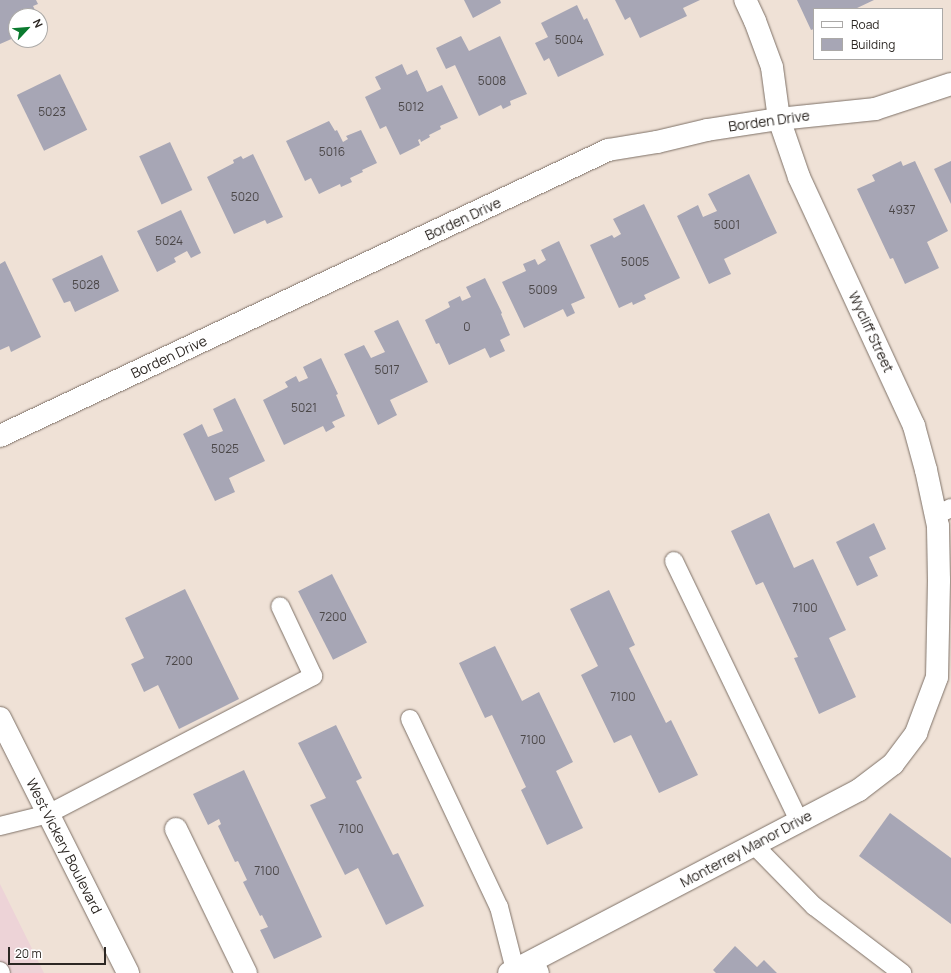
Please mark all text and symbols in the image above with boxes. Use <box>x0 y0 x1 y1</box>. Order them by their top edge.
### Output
north arrow <box>8 8 48 48</box>
legend <box>813 8 943 60</box>
text: N <box>30 16 47 30</box>
text: Road <box>851 16 879 33</box>
house number: 5004 <box>555 33 583 47</box>
text: Building <box>851 36 895 53</box>
house number: 5008 <box>478 74 506 88</box>
house number: 5012 <box>398 100 424 114</box>
house number: 5023 <box>38 105 66 119</box>
street label: Borden Drive <box>727 107 811 135</box>
house number: 5016 <box>319 145 345 159</box>
house number: 5020 <box>231 190 259 204</box>
street label: Borden Drive <box>422 194 504 244</box>
house number: 4937 <box>888 203 916 217</box>
house number: 5001 <box>714 218 740 232</box>
house number: 5024 <box>155 234 183 248</box>
house number: 5005 <box>621 255 649 269</box>
house number: 5028 <box>72 278 100 292</box>
house number: 5009 <box>528 283 558 297</box>
street label: Wycliff Street <box>845 289 897 375</box>
house number: 0 <box>463 320 471 334</box>
street label: Borden Drive <box>128 332 210 382</box>
house number: 5017 <box>375 363 399 377</box>
house number: 5021 <box>291 401 317 415</box>
house number: 5025 <box>211 442 239 456</box>
house number: 7100 <box>792 601 818 615</box>
house number: 7200 <box>319 610 347 624</box>
house number: 7200 <box>165 654 193 668</box>
house number: 7100 <box>610 690 636 704</box>
house number: 7100 <box>520 733 546 747</box>
street label: West Vickery Boulevard <box>23 776 105 916</box>
street label: Monterrey Manor Drive <box>677 807 815 891</box>
house number: 7100 <box>338 822 364 836</box>
house number: 7100 <box>254 864 280 878</box>
scale bar <box>10 939 108 965</box>
text: 20 m <box>15 945 42 962</box>

